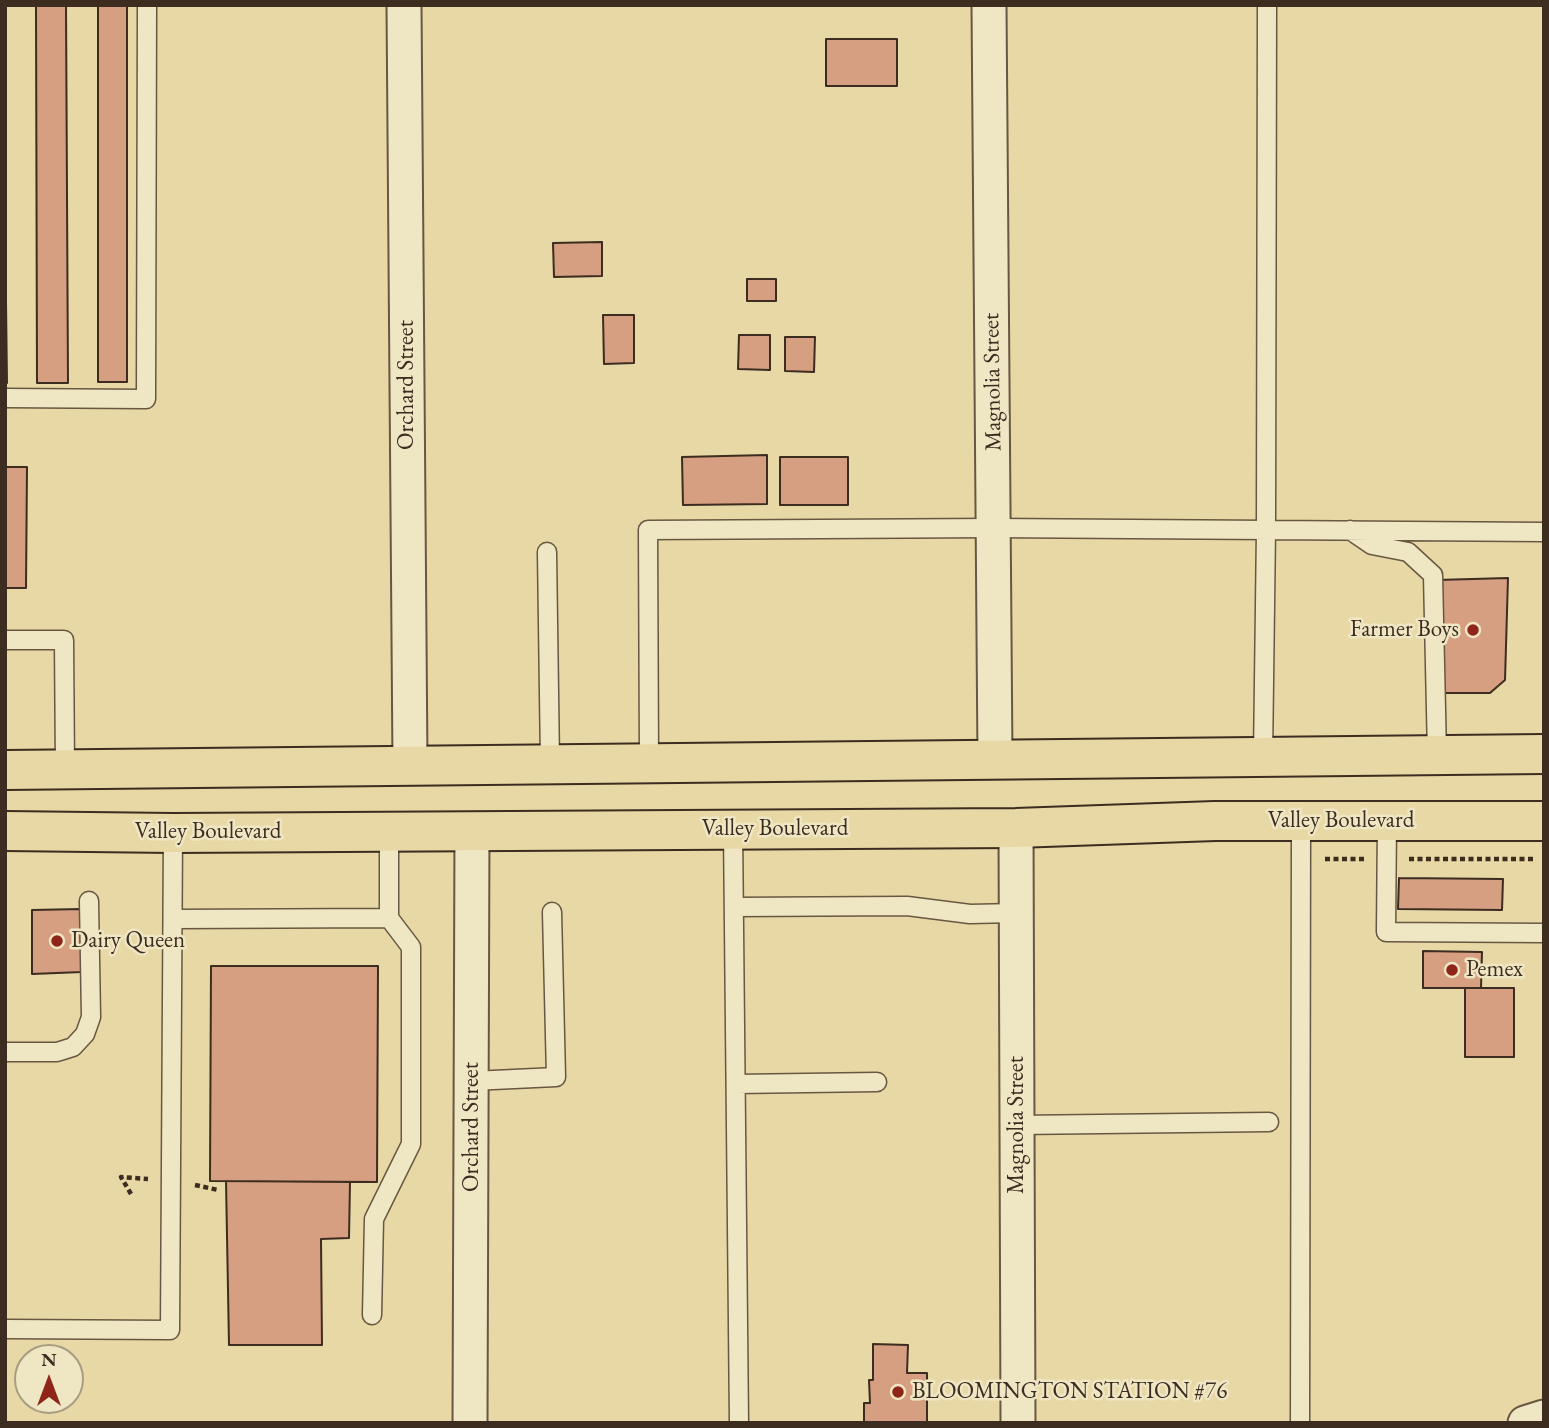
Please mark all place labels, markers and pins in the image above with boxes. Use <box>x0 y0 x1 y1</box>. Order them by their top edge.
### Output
place label: Farmer Boys <box>1350 616 1459 644</box>
marker: Farmer Boys <box>1465 622 1481 638</box>
place label: Dairy Queen <box>71 927 185 955</box>
marker: Dairy Queen <box>49 933 65 949</box>
place label: Pemex <box>1466 956 1523 984</box>
marker: Pemex <box>1444 962 1460 978</box>
place label: BLOOMINGTON STATION #76 <box>912 1378 1227 1406</box>
marker: BLOOMINGTON STATION #76 <box>890 1384 906 1400</box>

